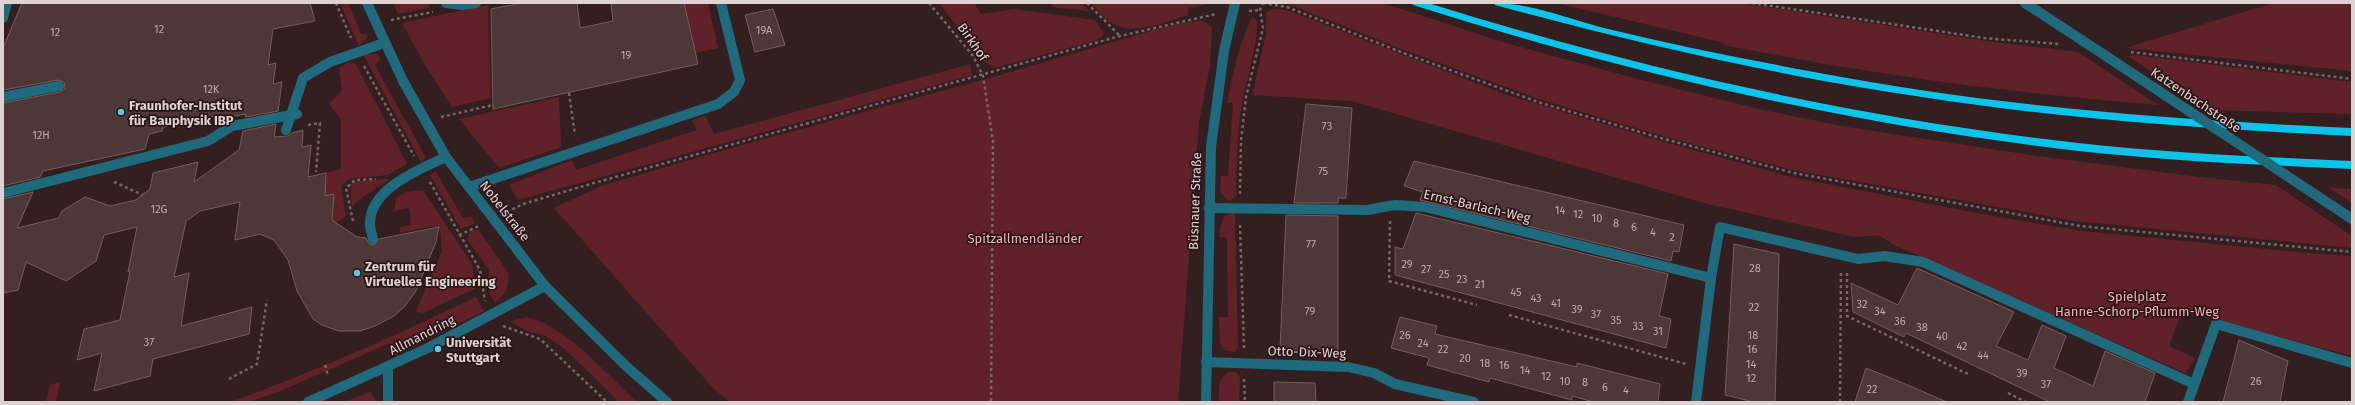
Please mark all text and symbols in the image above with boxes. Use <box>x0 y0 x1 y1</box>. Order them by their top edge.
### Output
street label: Birkhof <box>955 20 992 65</box>
house number: 12 <box>154 23 164 36</box>
house number: 19A <box>756 24 773 37</box>
house number: 12 <box>50 26 60 39</box>
house number: 19 <box>621 49 631 62</box>
street label: Katzenbachstraße <box>2148 64 2244 136</box>
house number: 12K <box>203 83 220 96</box>
place label: Fraunhofer-Institut für Bauphysik IBP <box>129 98 243 128</box>
marker: Fraunhofer-Institut für Bauphysik IBP <box>116 107 126 117</box>
house number: 73 <box>1322 120 1332 133</box>
house number: 12H <box>32 129 50 142</box>
street label: Büsnauer Straße <box>1186 152 1204 250</box>
house number: 75 <box>1318 165 1329 178</box>
street label: Nobelstraße <box>477 178 533 244</box>
street label: Ernst-Barlach-Weg <box>1422 186 1532 226</box>
house number: 12G <box>150 203 168 216</box>
house number: 14 <box>1555 204 1565 217</box>
house number: 12 <box>1573 208 1583 221</box>
house number: 10 <box>1592 212 1602 225</box>
house number: 8 <box>1613 217 1619 230</box>
house number: 6 <box>1631 221 1637 234</box>
house number: 4 <box>1650 226 1656 239</box>
park label: Spitzallmendländer <box>967 231 1083 246</box>
house number: 2 <box>1669 231 1675 244</box>
house number: 77 <box>1306 238 1316 251</box>
house number: 29 <box>1401 258 1413 271</box>
place label: Zentrum für Virtuelles Engineering <box>364 259 496 289</box>
house number: 28 <box>1749 262 1761 275</box>
house number: 27 <box>1421 263 1431 276</box>
marker: Zentrum für Virtuelles Engineering <box>352 268 362 278</box>
house number: 25 <box>1439 268 1450 281</box>
house number: 23 <box>1457 273 1467 286</box>
house number: 21 <box>1475 278 1485 291</box>
house number: 45 <box>1510 286 1522 299</box>
park label: Spielplatz Hanne-Schorp-Pflumm-Weg <box>2055 289 2219 319</box>
house number: 43 <box>1530 292 1542 305</box>
house number: 41 <box>1551 297 1561 310</box>
house number: 32 <box>1857 298 1867 311</box>
house number: 22 <box>1749 301 1759 314</box>
house number: 39 <box>1571 303 1583 316</box>
house number: 79 <box>1305 305 1315 318</box>
house number: 34 <box>1874 305 1886 318</box>
house number: 37 <box>1591 308 1601 321</box>
street label: Allmandring <box>387 312 458 358</box>
house number: 35 <box>1611 314 1622 327</box>
house number: 36 <box>1894 315 1906 328</box>
house number: 33 <box>1633 320 1643 333</box>
house number: 38 <box>1916 321 1928 334</box>
house number: 31 <box>1653 325 1663 338</box>
house number: 26 <box>1399 329 1411 342</box>
house number: 18 <box>1748 329 1758 342</box>
house number: 40 <box>1936 330 1948 343</box>
place label: Universität Stuttgart <box>446 335 512 365</box>
house number: 37 <box>144 336 154 349</box>
house number: 24 <box>1418 337 1429 350</box>
house number: 42 <box>1956 340 1968 353</box>
street label: Otto-Dix-Weg <box>1267 343 1347 361</box>
house number: 22 <box>1438 343 1448 356</box>
house number: 16 <box>1747 343 1757 356</box>
marker: Universität Stuttgart <box>433 344 443 354</box>
house number: 44 <box>1977 349 1989 362</box>
house number: 20 <box>1459 352 1471 365</box>
house number: 18 <box>1480 357 1490 370</box>
house number: 14 <box>1746 358 1756 371</box>
house number: 16 <box>1499 359 1509 372</box>
house number: 14 <box>1520 364 1530 377</box>
house number: 39 <box>2016 367 2028 380</box>
house number: 12 <box>1541 370 1551 383</box>
house number: 12 <box>1746 372 1756 385</box>
house number: 10 <box>1560 375 1570 388</box>
house number: 26 <box>2250 375 2262 388</box>
house number: 8 <box>1582 376 1588 389</box>
house number: 37 <box>2041 378 2051 391</box>
house number: 6 <box>1602 381 1608 394</box>
house number: 22 <box>1867 383 1877 396</box>
house number: 4 <box>1623 384 1629 397</box>

